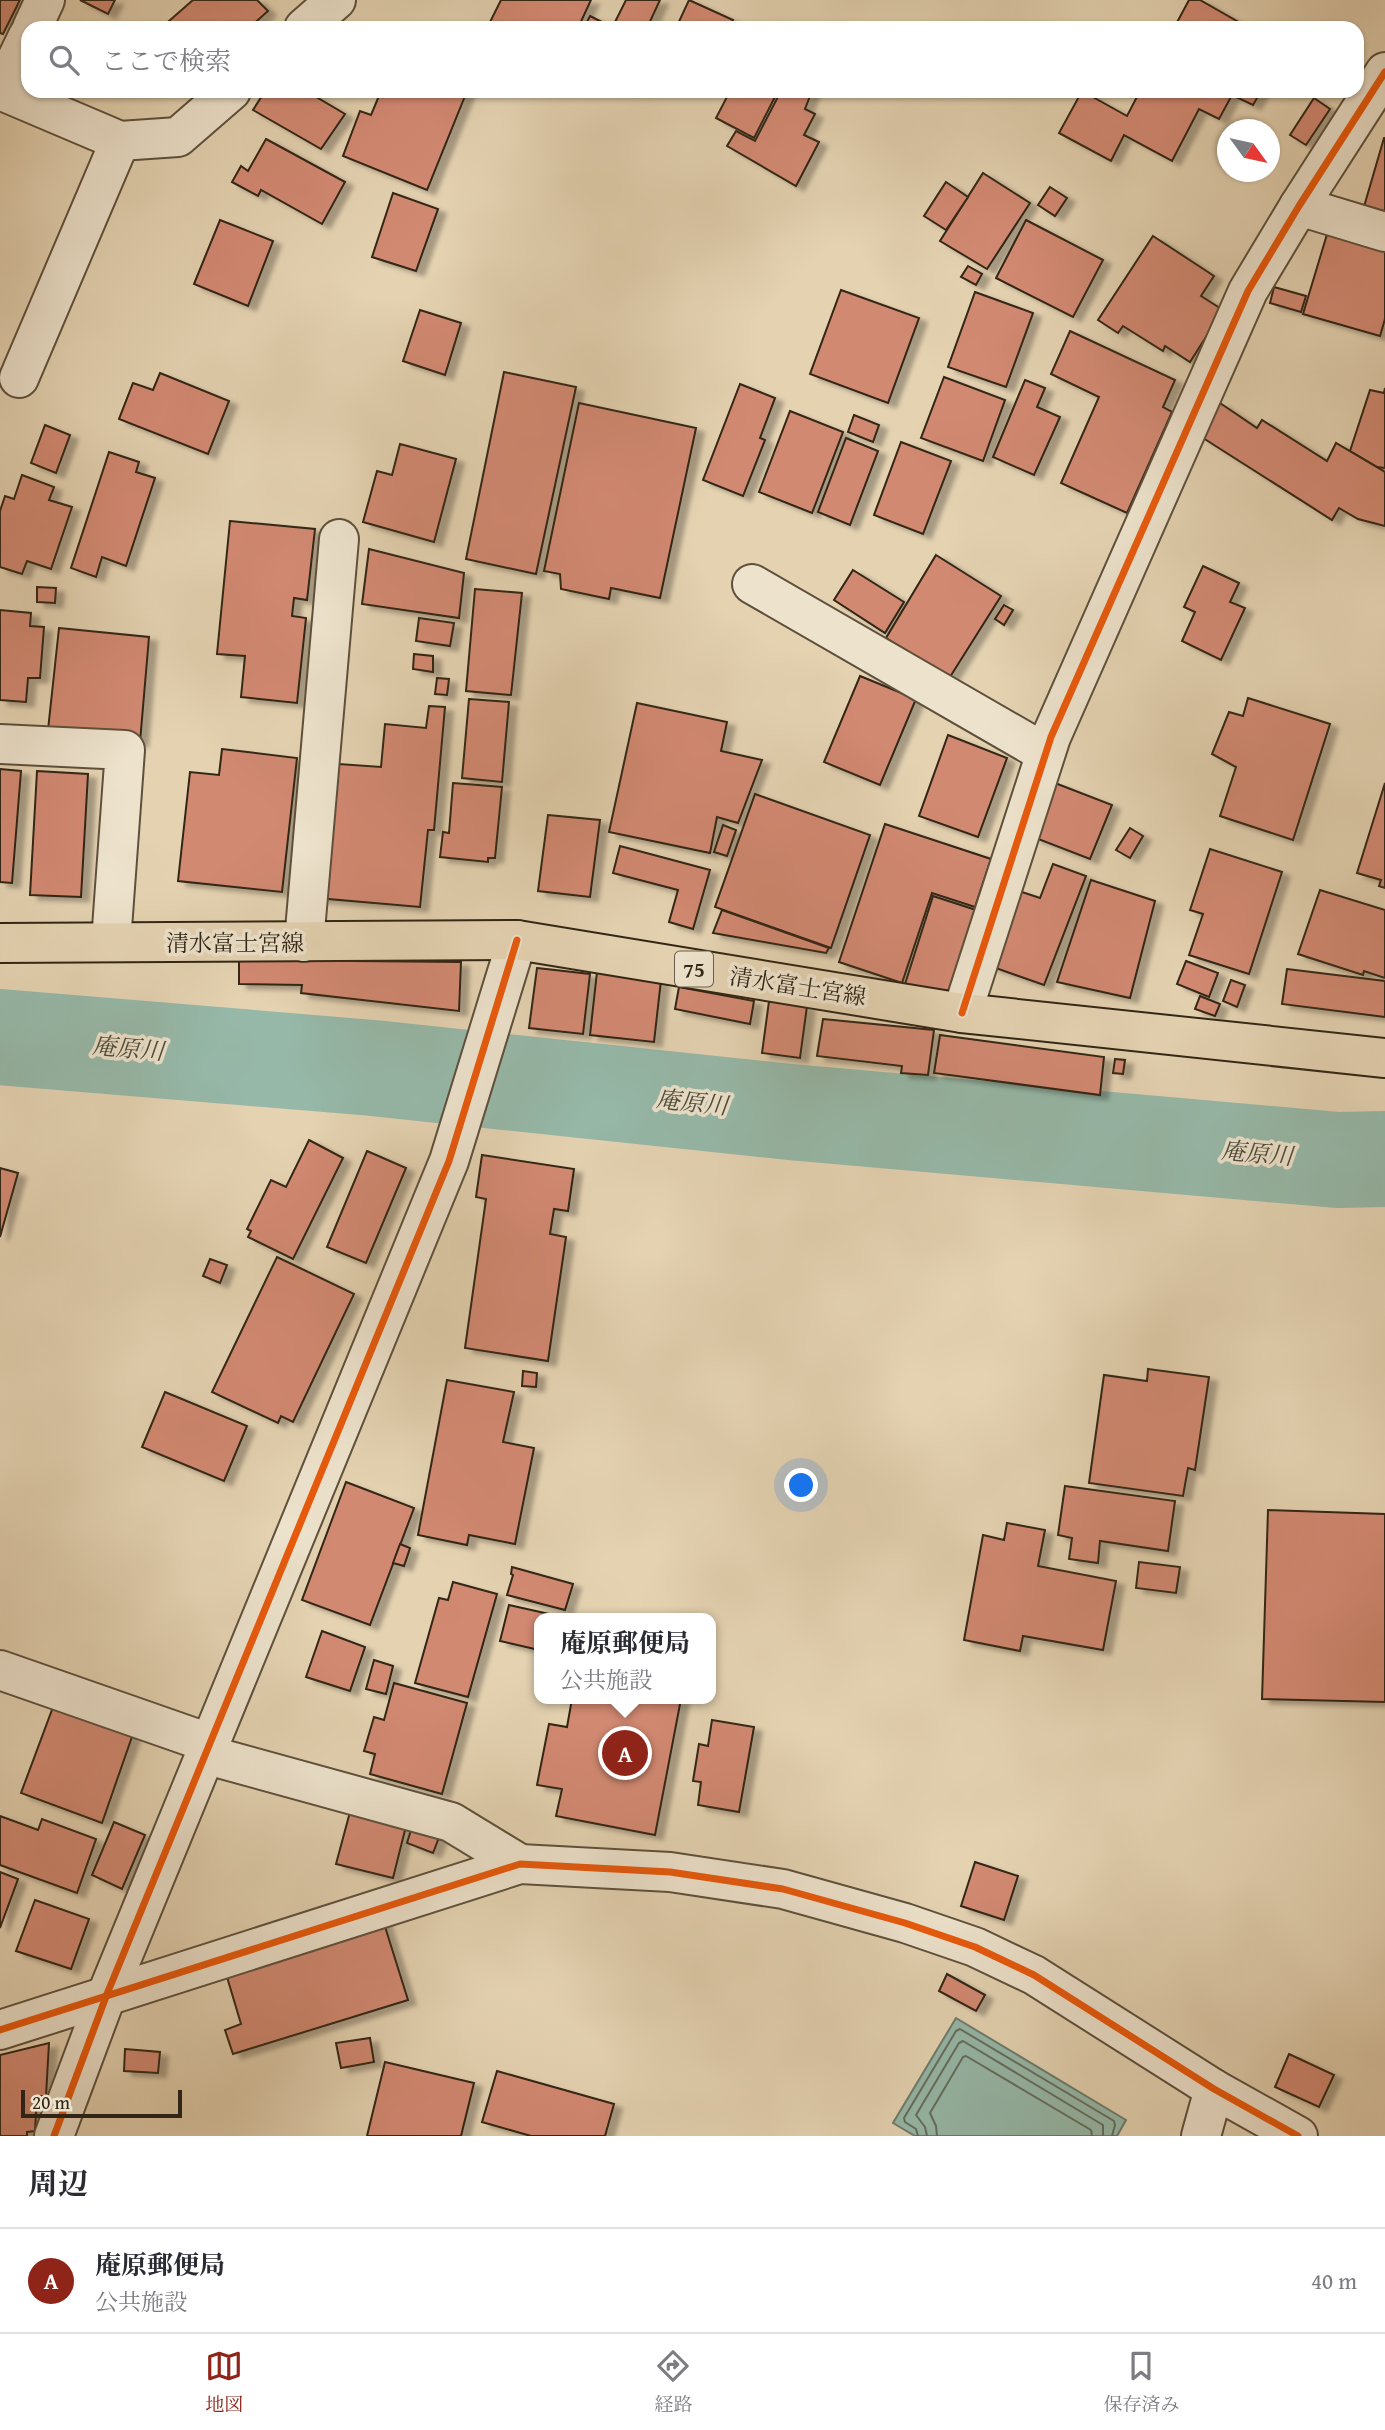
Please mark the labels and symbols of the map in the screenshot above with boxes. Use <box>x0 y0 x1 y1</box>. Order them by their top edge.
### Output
north arrow <box>1217 119 1280 182</box>
street label: 清水富士宮線 <box>166 926 304 959</box>
road number: 75 <box>675 951 713 986</box>
street label: 清水富士宮線 <box>727 959 869 1013</box>
water label: 庵原川 <box>91 1027 168 1069</box>
water label: 庵原川 <box>654 1081 733 1123</box>
water label: 庵原川 <box>1220 1132 1297 1174</box>
your location <box>784 1468 818 1502</box>
pin: A <box>602 1727 648 1779</box>
scale bar <box>21 2087 182 2119</box>

